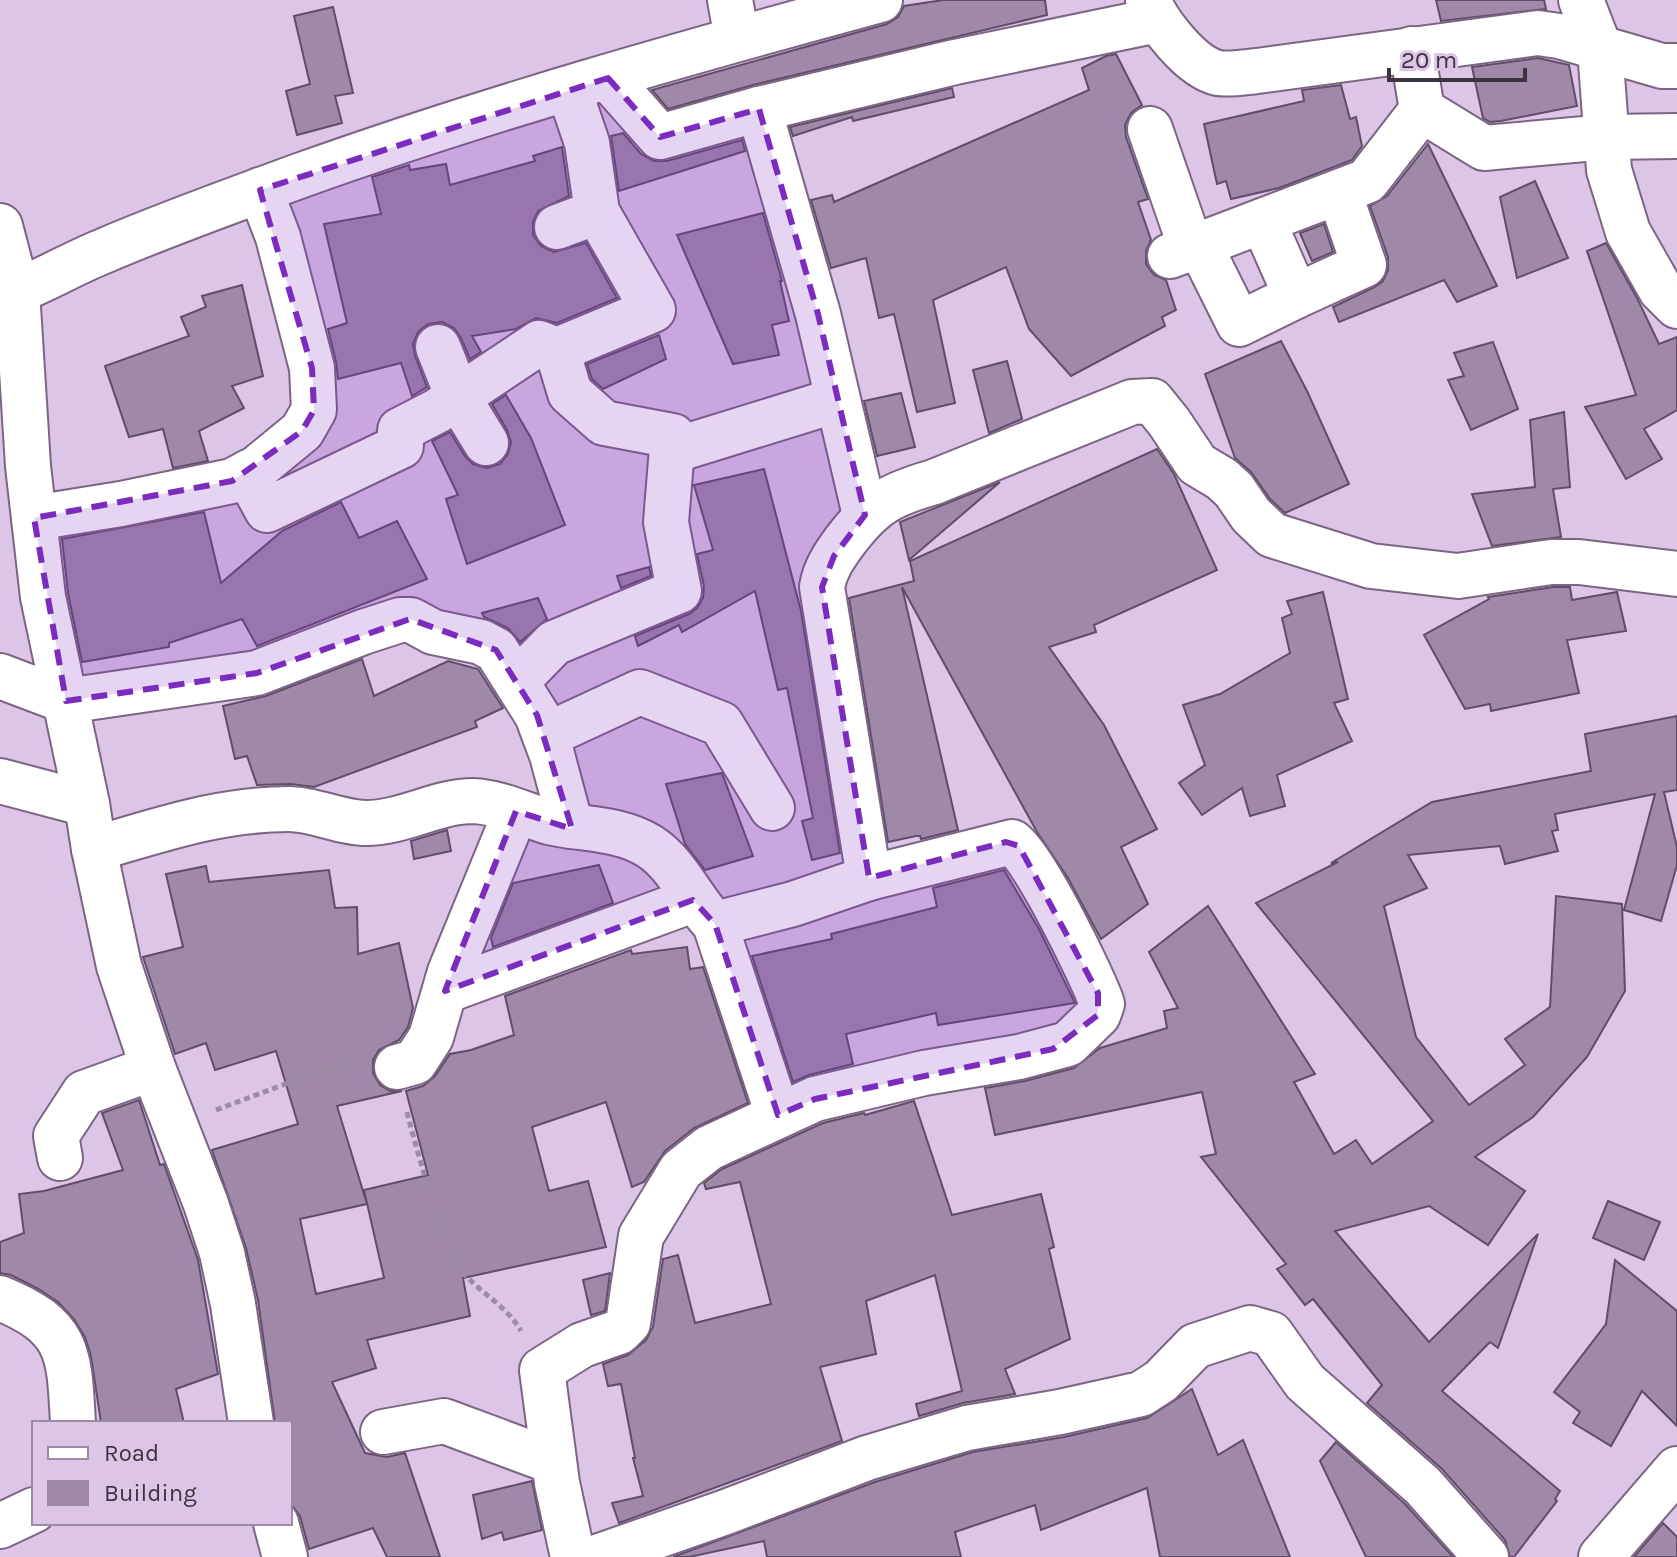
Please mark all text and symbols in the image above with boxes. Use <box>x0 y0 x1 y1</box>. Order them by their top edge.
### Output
scale bar <box>1389 32 1525 82</box>
text: 20 m <box>1401 46 1457 74</box>
legend <box>32 1421 292 1525</box>
text: Road <box>104 1439 159 1467</box>
text: Building <box>104 1479 197 1507</box>

